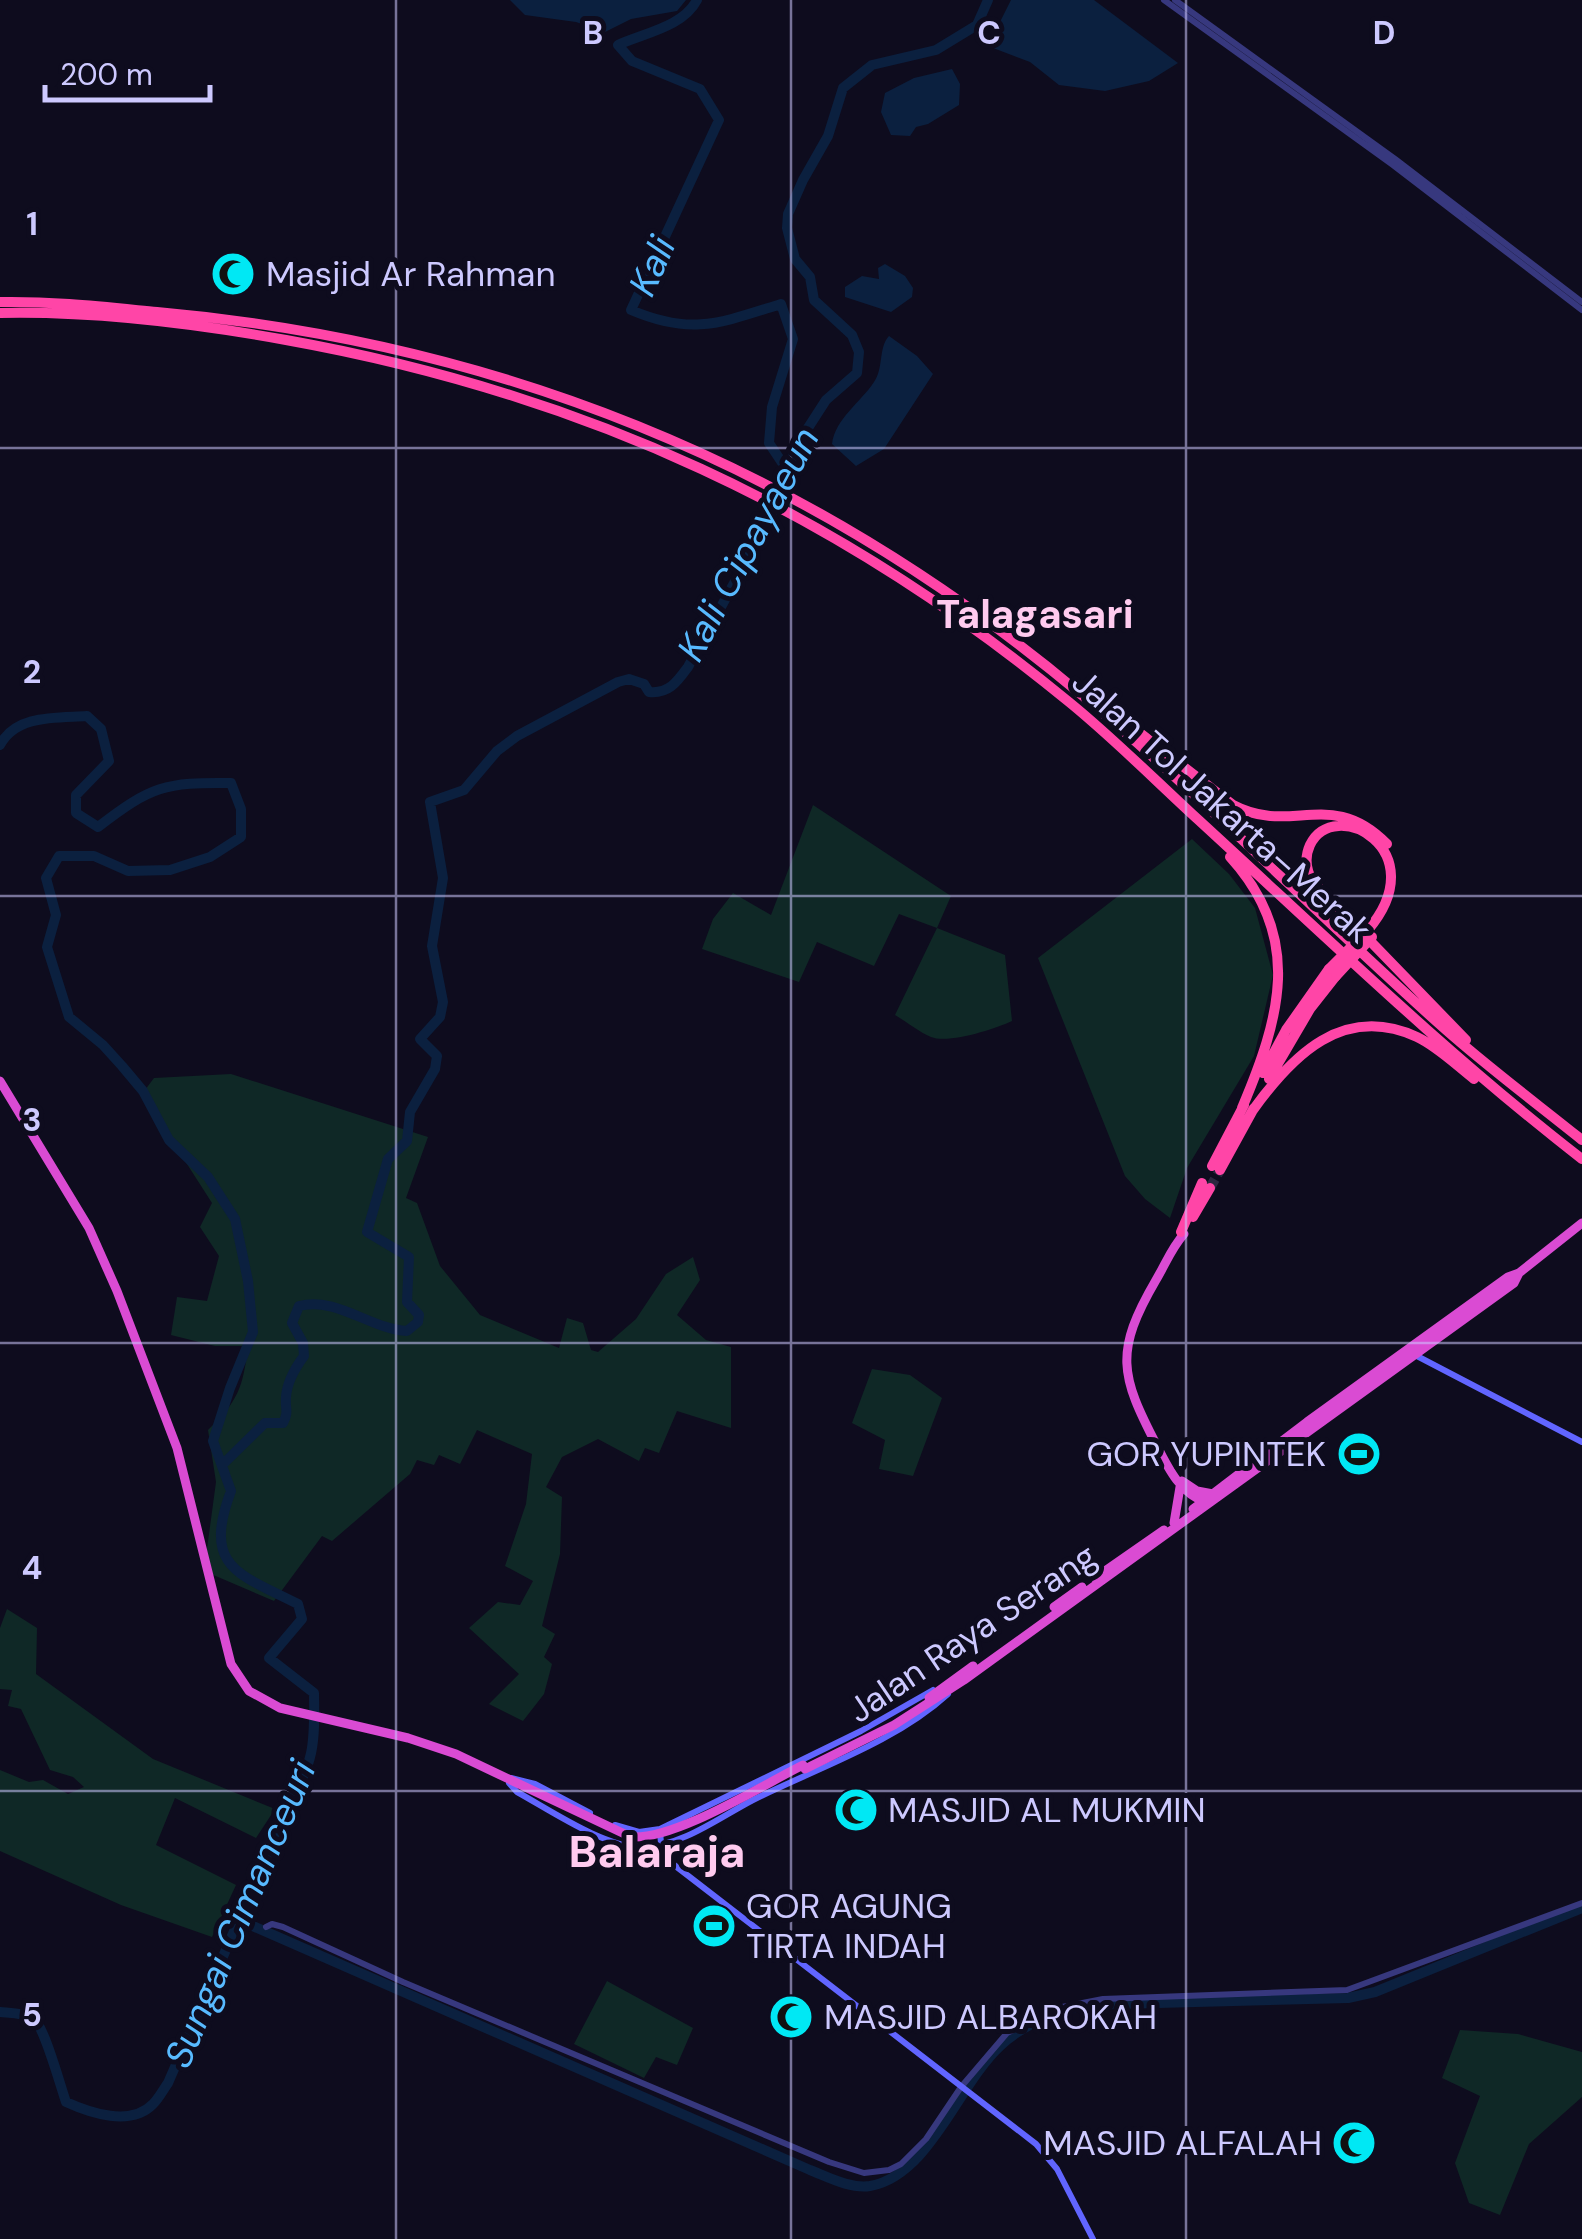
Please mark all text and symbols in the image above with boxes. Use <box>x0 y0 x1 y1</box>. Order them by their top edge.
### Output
text: B <box>583 12 603 54</box>
text: C <box>977 12 1001 54</box>
text: D <box>1373 12 1395 54</box>
scale bar <box>45 40 210 102</box>
text: 200 m <box>60 55 153 94</box>
text: 1 <box>26 203 38 245</box>
water label: Kali <box>617 228 687 304</box>
mosque icon: Masjid Ar Rahman <box>210 251 256 297</box>
place label: Masjid Ar Rahman <box>266 251 556 297</box>
water label: Kali Cipayaeun <box>665 418 831 670</box>
district label: Talagasari <box>936 588 1134 640</box>
text: 2 <box>23 651 41 693</box>
street label: Jalan Tol Jakarta–Merak <box>1062 659 1382 953</box>
text: 3 <box>22 1099 42 1141</box>
place label: GOR YUPINTEK <box>1087 1431 1326 1477</box>
sports icon: GOR YUPINTEK <box>1336 1431 1382 1477</box>
street label: Jalan Raya Serang <box>839 1533 1105 1733</box>
text: 4 <box>22 1547 42 1589</box>
water label: Sungai Cimanceuri <box>153 1752 328 2075</box>
mosque icon: MASJID AL MUKMIN <box>833 1787 879 1833</box>
place label: MASJID AL MUKMIN <box>888 1787 1206 1833</box>
district label: Balaraja <box>569 1822 745 1881</box>
place label: GOR AGUNG TIRTA INDAH <box>746 1883 952 1969</box>
sports icon: GOR AGUNG TIRTA INDAH <box>691 1903 737 1949</box>
text: 5 <box>22 1994 42 2036</box>
mosque icon: MASJID ALBAROKAH <box>768 1994 814 2040</box>
place label: MASJID ALBAROKAH <box>824 1994 1157 2040</box>
place label: MASJID ALFALAH <box>1043 2120 1322 2166</box>
mosque icon: MASJID ALFALAH <box>1331 2120 1377 2166</box>

